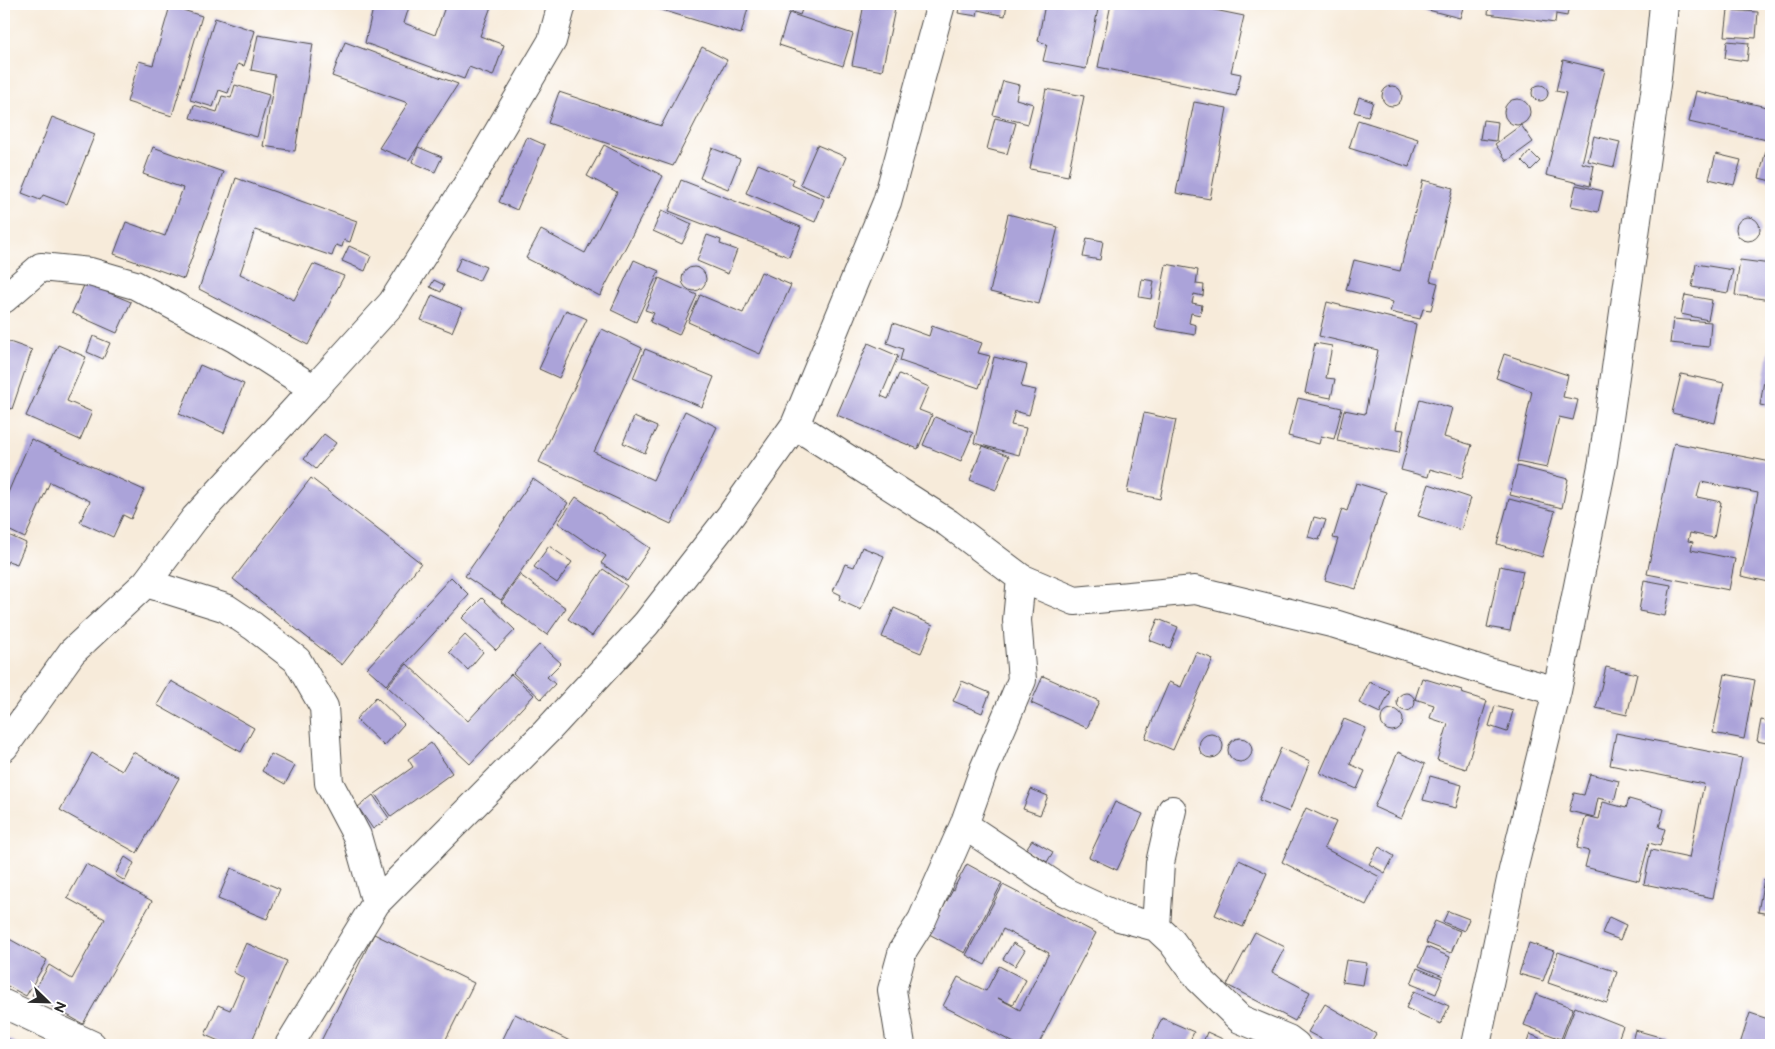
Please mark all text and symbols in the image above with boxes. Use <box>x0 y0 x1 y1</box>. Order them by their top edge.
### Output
north arrow <box>22 976 72 1026</box>
text: N <box>50 999 69 1015</box>

